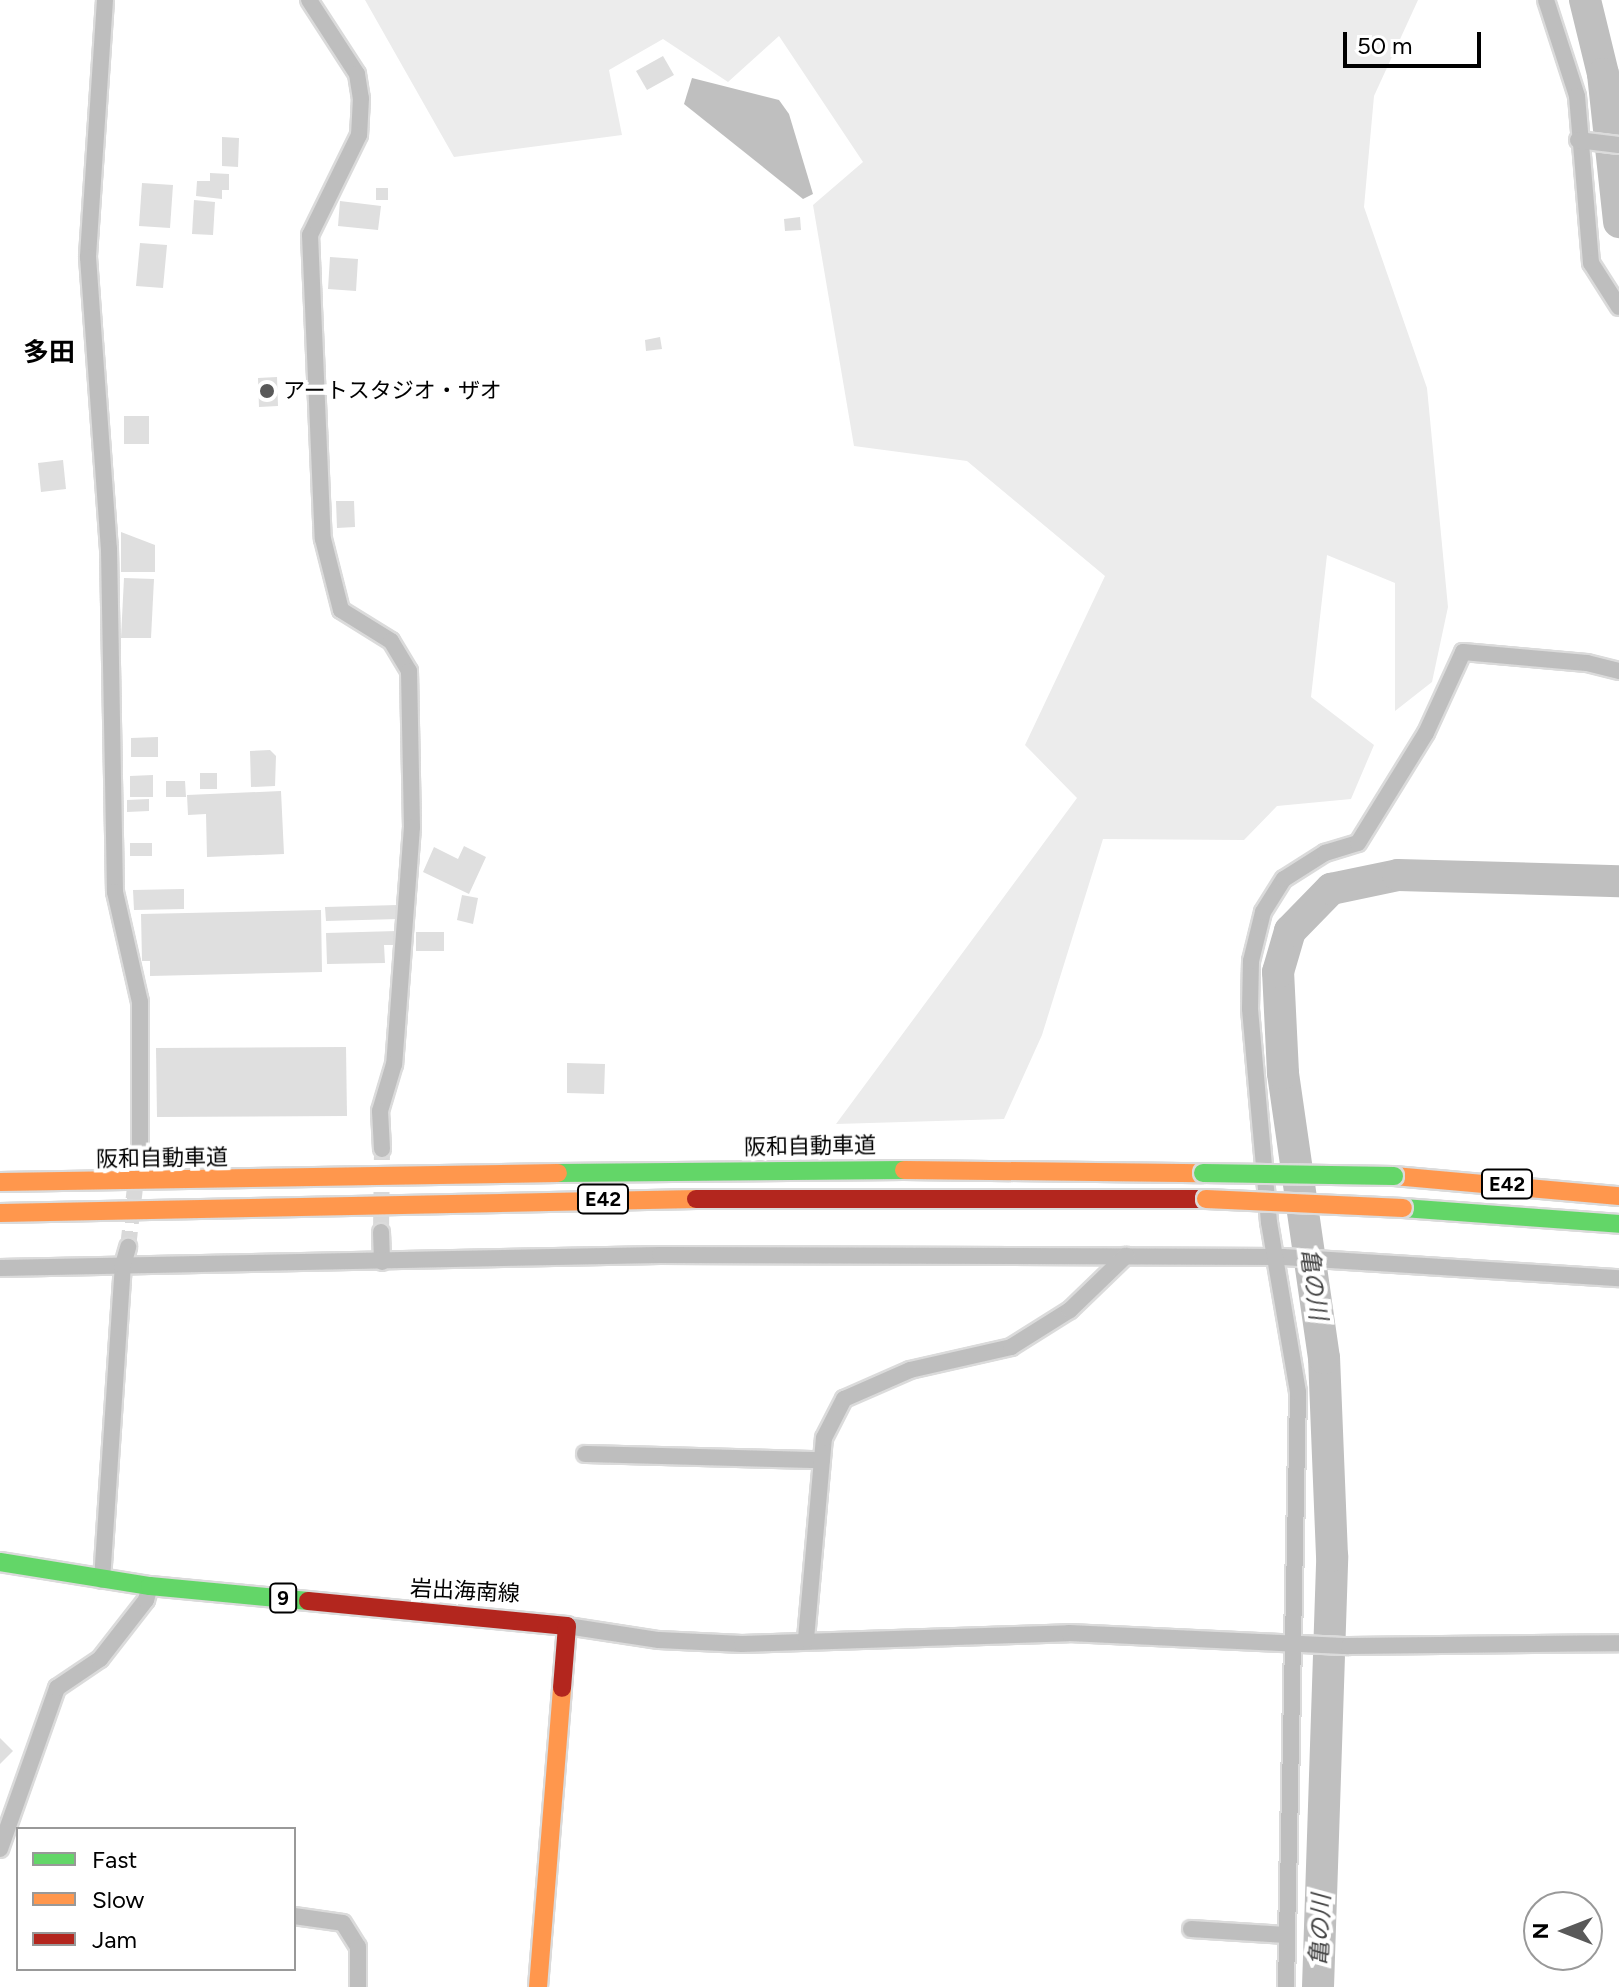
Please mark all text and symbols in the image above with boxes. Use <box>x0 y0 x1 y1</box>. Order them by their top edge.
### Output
scale bar <box>1347 16 1485 66</box>
text: 50 m <box>1357 31 1413 60</box>
district label: 多田 <box>23 337 75 369</box>
place label: アートスタジオ・ザオ <box>283 378 502 404</box>
marker: アートスタジオ・ザオ <box>258 382 276 400</box>
street label: 阪和自動車道 <box>744 1132 876 1160</box>
street label: 阪和自動車道 <box>96 1144 228 1172</box>
road number: E42 <box>1479 1168 1535 1200</box>
road number: E42 <box>575 1183 631 1215</box>
water label: 亀の川 <box>1295 1246 1333 1322</box>
street label: 岩出海南線 <box>409 1575 521 1607</box>
road number: 9 <box>269 1582 297 1614</box>
legend <box>16 1827 296 1971</box>
text: Fast <box>92 1845 137 1874</box>
text: Slow <box>92 1885 144 1914</box>
north arrow <box>1523 1891 1603 1971</box>
water label: 亀の川 <box>1304 1894 1336 1966</box>
text: N <box>1527 1923 1554 1940</box>
text: Jam <box>92 1925 137 1954</box>

